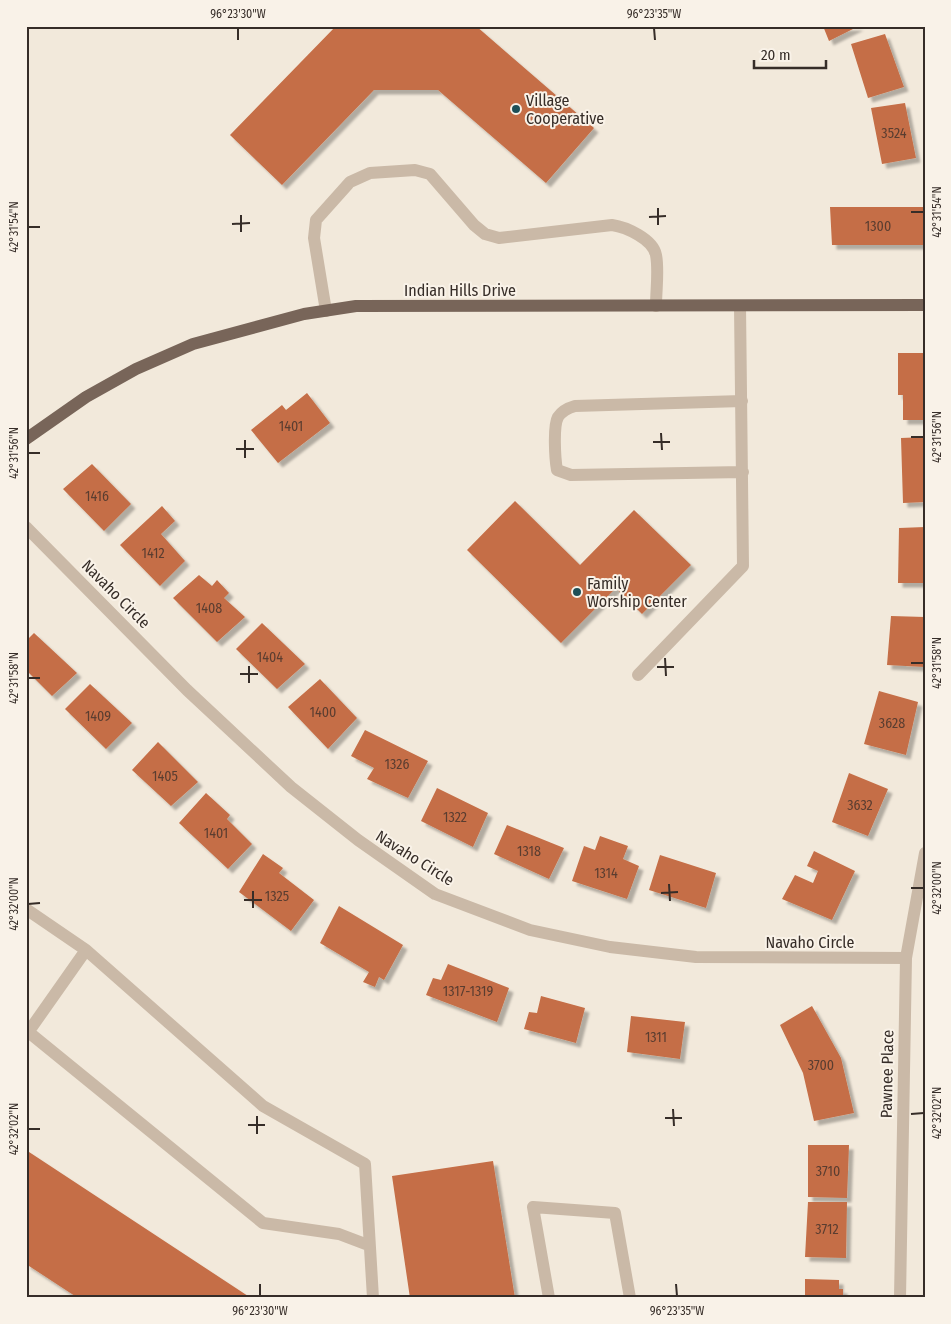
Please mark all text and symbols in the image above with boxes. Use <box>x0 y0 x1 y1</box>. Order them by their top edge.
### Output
text: 96°23'30"W <box>210 7 266 21</box>
text: 96°23'35"W <box>627 7 681 21</box>
scale bar <box>754 38 826 70</box>
text: 20 m <box>761 46 791 64</box>
place label: Village Cooperative <box>526 91 604 128</box>
marker: Village Cooperative <box>510 103 522 115</box>
house number: 3524 <box>881 125 907 142</box>
text: 42°31'54"N <box>930 186 944 238</box>
text: 42°31'54"N <box>7 201 21 253</box>
house number: 1300 <box>865 218 891 235</box>
street label: Indian Hills Drive <box>404 281 516 300</box>
text: 42°31'56"N <box>930 411 944 463</box>
house number: 1401 <box>279 418 303 435</box>
text: 42°31'56"N <box>7 427 21 479</box>
house number: 1416 <box>85 488 109 505</box>
house number: 1412 <box>141 545 165 562</box>
street label: Navaho Circle <box>78 556 154 632</box>
place label: Family Worship Center <box>587 574 687 611</box>
marker: Family Worship Center <box>571 586 583 598</box>
house number: 1408 <box>196 600 222 617</box>
text: 42°31'58"N <box>930 637 944 689</box>
house number: 1404 <box>257 649 283 666</box>
text: 42°31'58"N <box>7 652 21 704</box>
house number: 1400 <box>310 704 336 721</box>
house number: 1409 <box>85 708 111 725</box>
house number: 3628 <box>879 715 905 732</box>
house number: 1326 <box>385 756 409 773</box>
house number: 1405 <box>152 768 178 785</box>
house number: 3632 <box>847 797 873 814</box>
house number: 1322 <box>443 809 467 826</box>
house number: 1401 <box>204 825 228 842</box>
street label: Navaho Circle <box>372 826 458 890</box>
house number: 1318 <box>517 843 541 860</box>
text: 42°32'00"N <box>930 861 944 915</box>
house number: 1314 <box>594 865 618 882</box>
text: 42°32'00"N <box>7 877 21 931</box>
house number: 1325 <box>265 888 289 905</box>
street label: Navaho Circle <box>766 933 855 952</box>
house number: 1317-1319 <box>443 983 493 1000</box>
house number: 1311 <box>645 1029 667 1046</box>
street label: Pawnee Place <box>877 1030 897 1118</box>
house number: 3700 <box>808 1057 834 1074</box>
text: 42°32'02"N <box>930 1087 944 1139</box>
text: 42°32'02"N <box>7 1103 21 1155</box>
house number: 3710 <box>816 1163 840 1180</box>
house number: 3712 <box>815 1221 839 1238</box>
text: 96°23'30"W <box>232 1304 288 1318</box>
text: 96°23'35"W <box>650 1304 704 1318</box>

